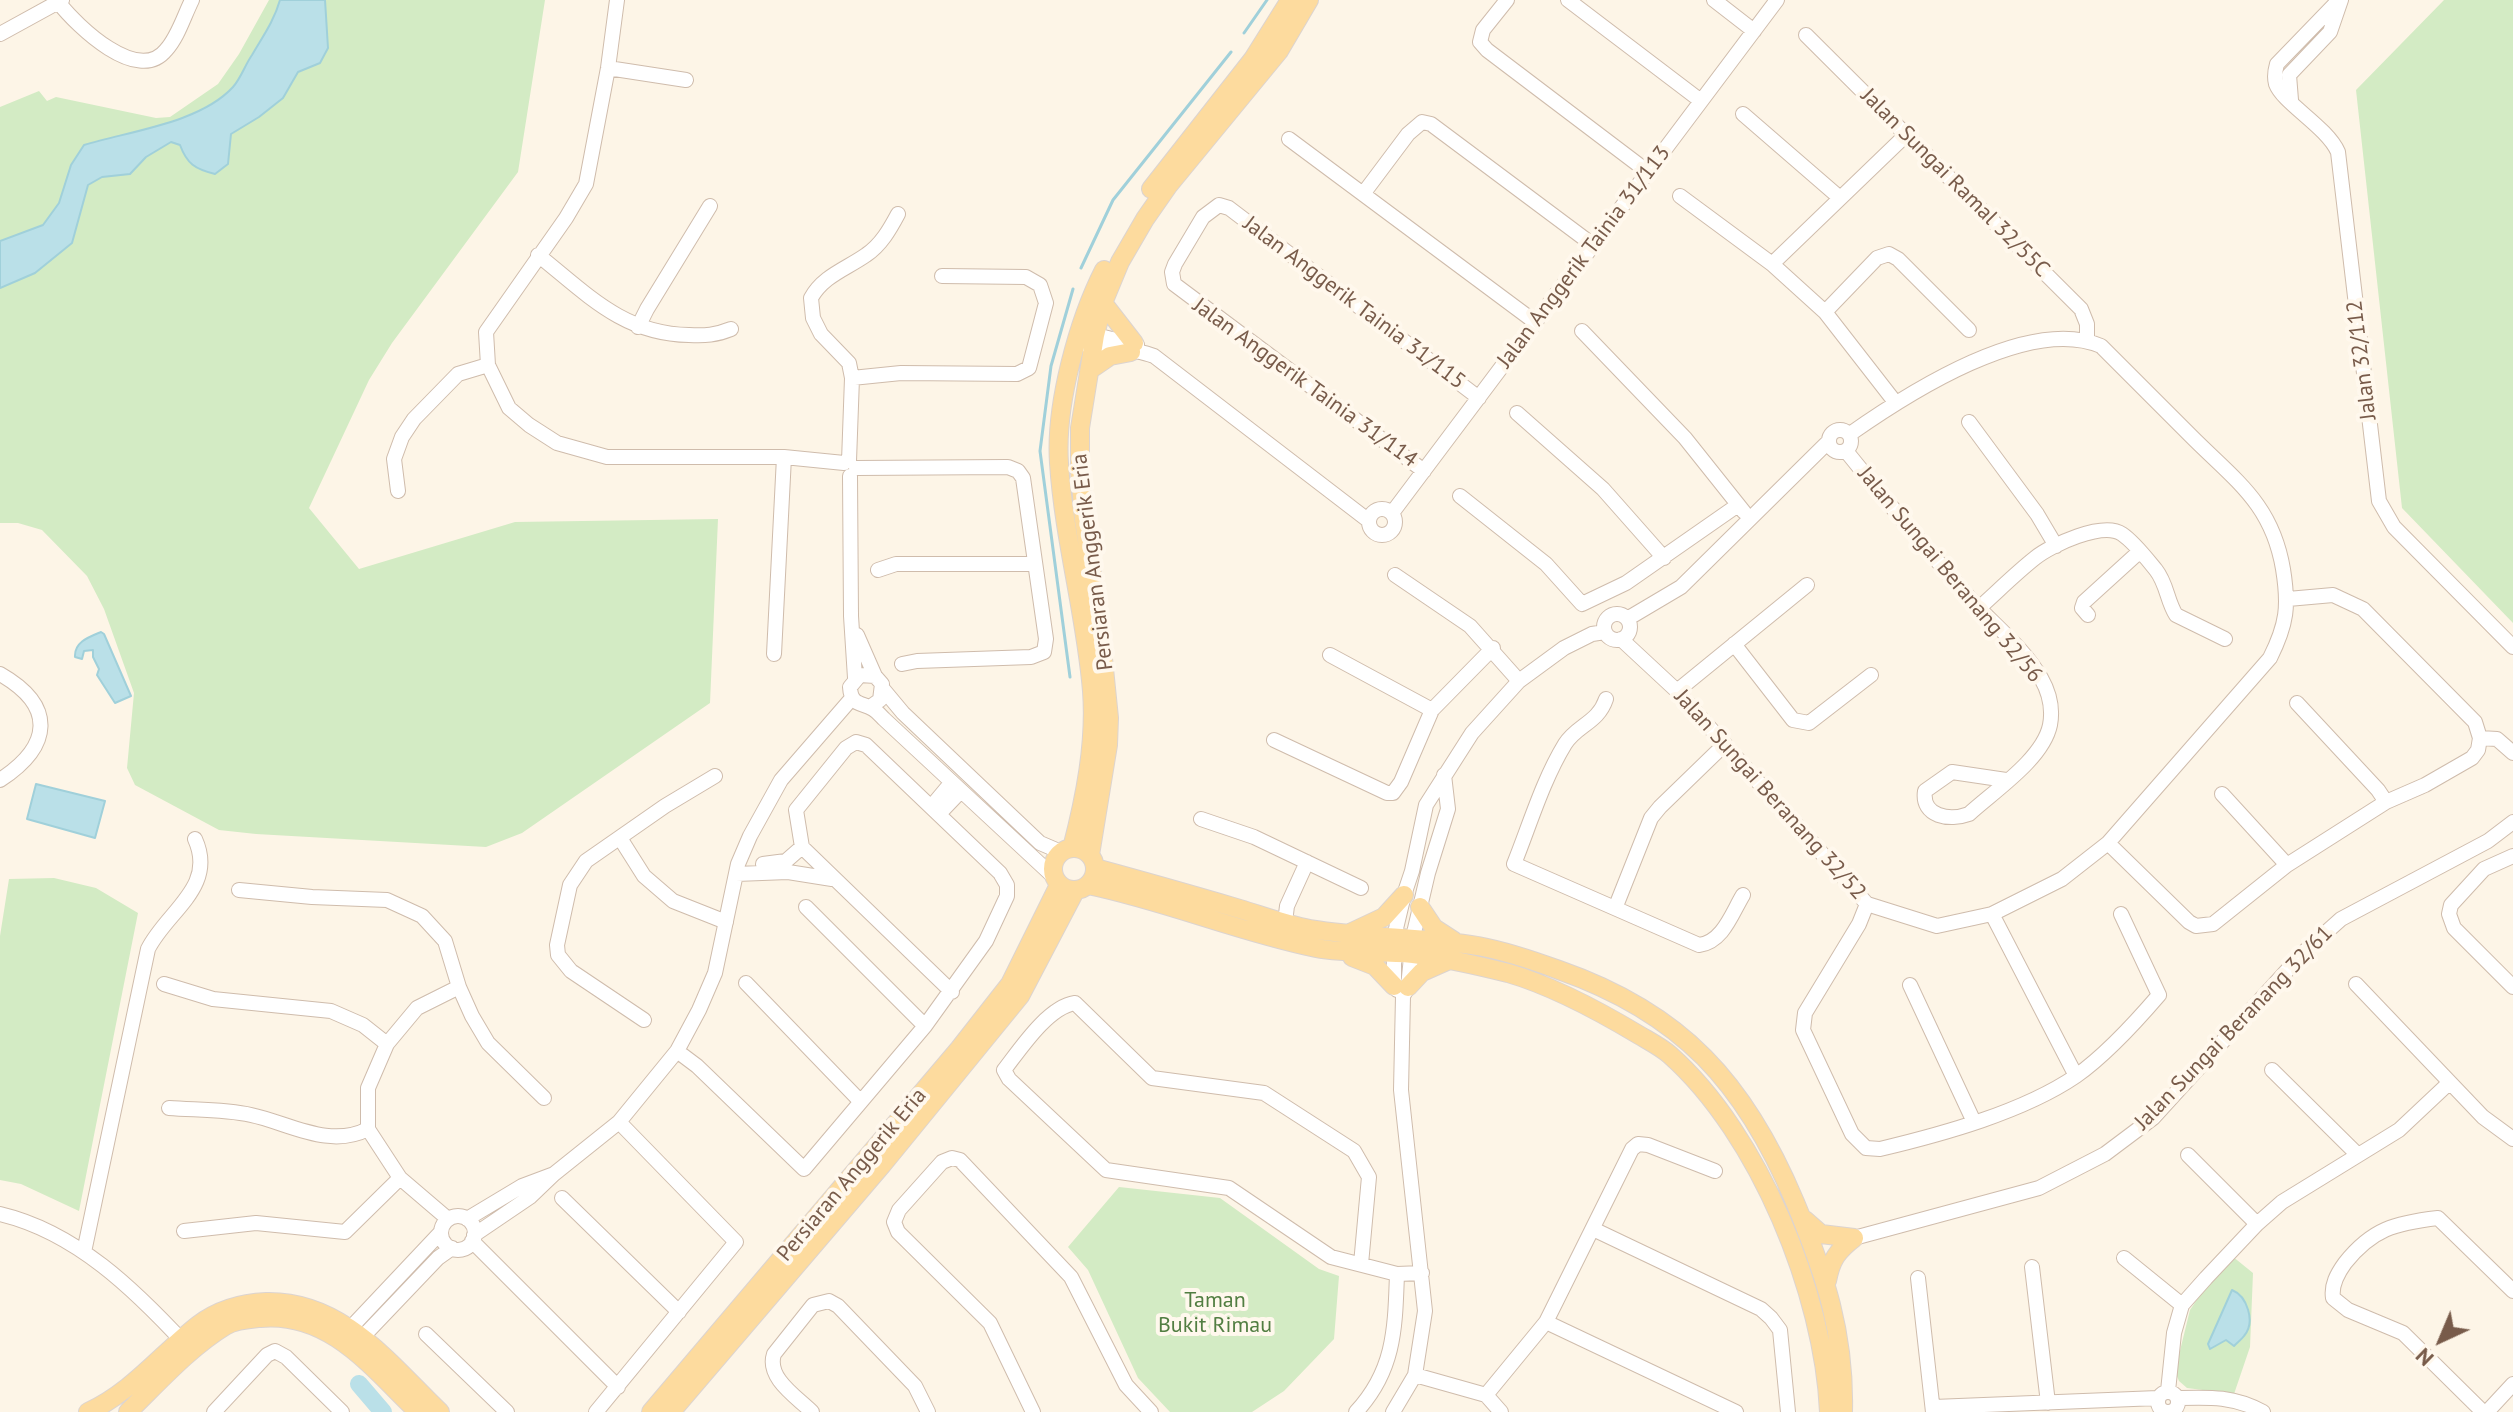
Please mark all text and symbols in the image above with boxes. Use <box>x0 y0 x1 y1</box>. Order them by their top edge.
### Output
street label: Jalan Sungai Ramal 32/55C <box>1855 83 2055 283</box>
street label: Jalan Anggerik Tainia 31/113 <box>1492 141 1676 373</box>
street label: Jalan Anggerik Tainia 31/115 <box>1238 211 1470 395</box>
street label: Jalan Anggerik Tainia 31/114 <box>1188 293 1422 473</box>
street label: Jalan 32/112 <box>2342 299 2382 421</box>
street label: Persiaran Anggerik Eria <box>1067 452 1119 672</box>
street label: Jalan Sungai Beranang 32/56 <box>1852 462 2048 688</box>
street label: Jalan Sungai Beranang 32/52 <box>1669 685 1871 905</box>
street label: Jalan Sungai Beranang 32/61 <box>2130 920 2338 1136</box>
street label: Persiaran Anggerik Eria <box>772 1083 932 1267</box>
park label: Taman Bukit Rimau <box>1158 1288 1272 1340</box>
north arrow <box>2401 1300 2481 1380</box>
text: N <box>2409 1342 2439 1372</box>

